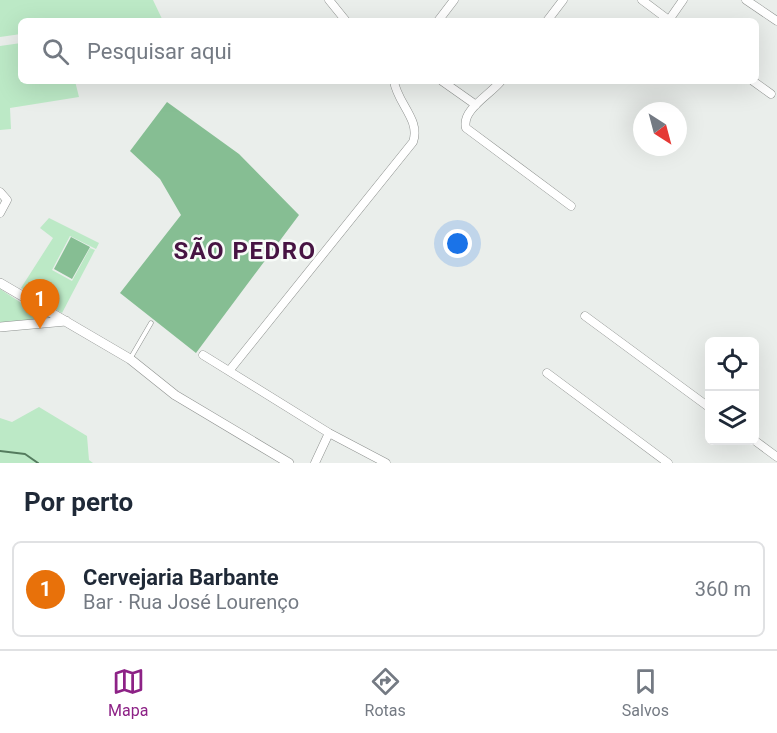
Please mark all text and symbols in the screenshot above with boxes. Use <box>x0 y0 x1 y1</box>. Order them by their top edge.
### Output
search box <box>18 18 759 84</box>
icon: search <box>39 35 72 68</box>
text: Pesquisar aqui <box>87 39 232 64</box>
north arrow <box>633 102 687 156</box>
your location <box>443 229 472 258</box>
district label: SÃO PEDRO <box>173 237 317 265</box>
pin: 1 <box>20 280 60 329</box>
map controls <box>705 337 759 445</box>
button: locate <box>705 337 759 391</box>
button: layers <box>705 391 759 445</box>
text: Por perto <box>24 487 133 517</box>
text: Cervejaria Barbante <box>83 565 279 590</box>
text: 1 <box>40 577 51 601</box>
text: 360 m <box>695 577 751 601</box>
text: Bar · Rua José Lourenço <box>83 590 299 614</box>
tab: Mapa <box>108 665 148 720</box>
tab: Rotas <box>365 665 406 720</box>
tab: Salvos <box>622 665 669 720</box>

